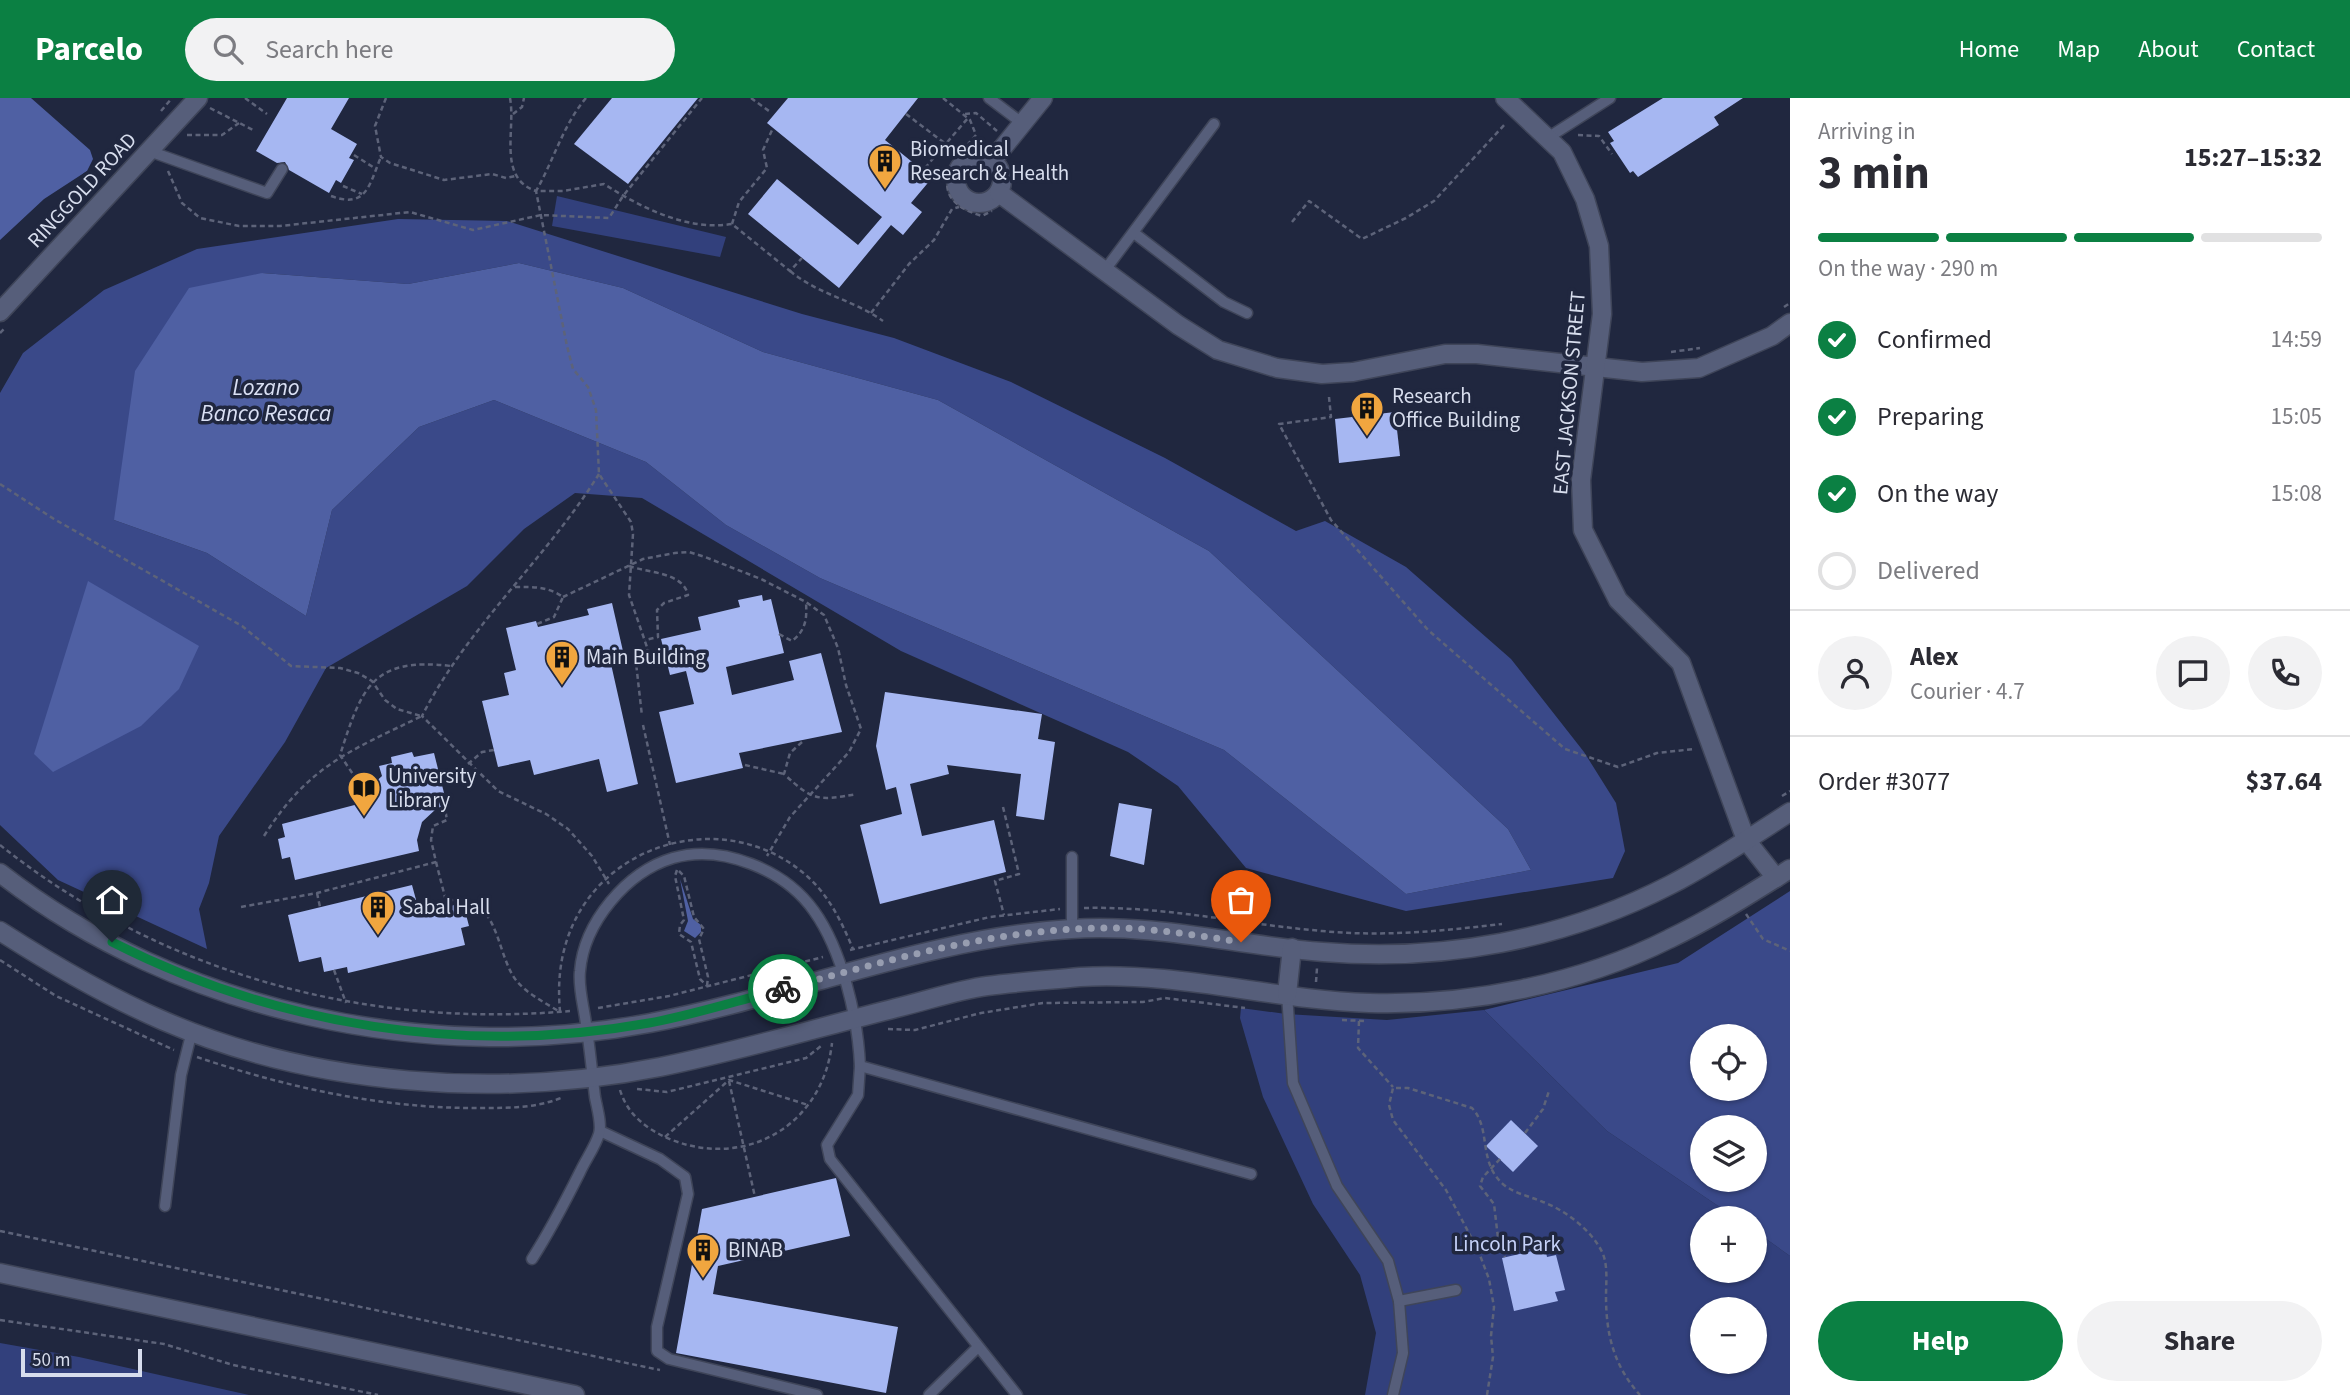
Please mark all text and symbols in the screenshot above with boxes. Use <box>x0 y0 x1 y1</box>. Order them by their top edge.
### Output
search box <box>185 18 675 81</box>
text: Parcelo <box>35 26 143 73</box>
icon: search <box>209 30 247 68</box>
text: Search here <box>265 31 393 68</box>
text: Home <box>1959 32 2019 67</box>
text: Map <box>2057 32 2100 67</box>
text: About <box>2138 32 2199 67</box>
text: Contact <box>2237 32 2315 67</box>
text: Arriving in <box>1818 115 1916 148</box>
street label: RINGGOLD ROAD <box>20 126 144 254</box>
place label: Biomedical Research & Health <box>910 134 1069 188</box>
text: 15:27–15:32 <box>2184 139 2322 176</box>
text: 3 min <box>1818 141 1930 206</box>
building icon: Biomedical Research & Health <box>866 142 904 191</box>
text: On the way · 290 m <box>1818 252 1998 285</box>
street label: EAST JACKSON STREET <box>1545 290 1593 496</box>
icon: check <box>1818 321 1856 359</box>
text: Confirmed <box>1877 321 1992 358</box>
text: 14:59 <box>2271 323 2322 356</box>
water label: Lozano Banco Resaca <box>201 371 331 430</box>
place label: Research Office Building <box>1392 381 1521 435</box>
building icon: Research Office Building <box>1348 389 1386 438</box>
icon: check <box>1818 398 1856 436</box>
text: Preparing <box>1877 398 1983 435</box>
text: 15:05 <box>2271 400 2322 433</box>
icon: check <box>1818 475 1856 513</box>
text: On the way <box>1877 475 1998 512</box>
text: 15:08 <box>2271 477 2322 510</box>
text: Delivered <box>1877 552 1980 589</box>
button: person <box>1818 636 1892 710</box>
button: chat <box>2156 636 2230 710</box>
button: phone <box>2248 636 2322 710</box>
building icon: Main Building <box>543 638 581 687</box>
text: Alex <box>1910 638 1959 675</box>
place label: Main Building <box>586 642 706 672</box>
text: Courier · 4.7 <box>1910 675 2025 708</box>
place label: University Library <box>388 761 477 815</box>
text: Order #3077 <box>1818 763 1950 800</box>
text: $37.64 <box>2246 763 2322 800</box>
library icon: University Library <box>345 769 383 818</box>
pin <box>82 870 142 942</box>
pin <box>1211 870 1271 942</box>
icon: home <box>93 881 131 919</box>
icon: bag <box>1222 881 1260 919</box>
building icon: Sabal Hall <box>359 888 397 937</box>
place label: Sabal Hall <box>402 892 490 922</box>
courier <box>748 954 818 1024</box>
icon: bike <box>764 970 802 1008</box>
map controls <box>1690 1024 1767 1374</box>
button: locate <box>1690 1024 1767 1101</box>
button: layers <box>1690 1115 1767 1192</box>
button: + <box>1690 1206 1767 1283</box>
park label: Lincoln Park <box>1453 1229 1561 1259</box>
building icon: BINAB <box>684 1231 722 1280</box>
place label: BINAB <box>728 1235 783 1265</box>
button: − <box>1690 1297 1767 1374</box>
button: Help <box>1818 1301 2063 1381</box>
button: Share <box>2077 1301 2322 1381</box>
scale bar <box>21 1346 142 1378</box>
text: 50 m <box>32 1347 70 1374</box>

